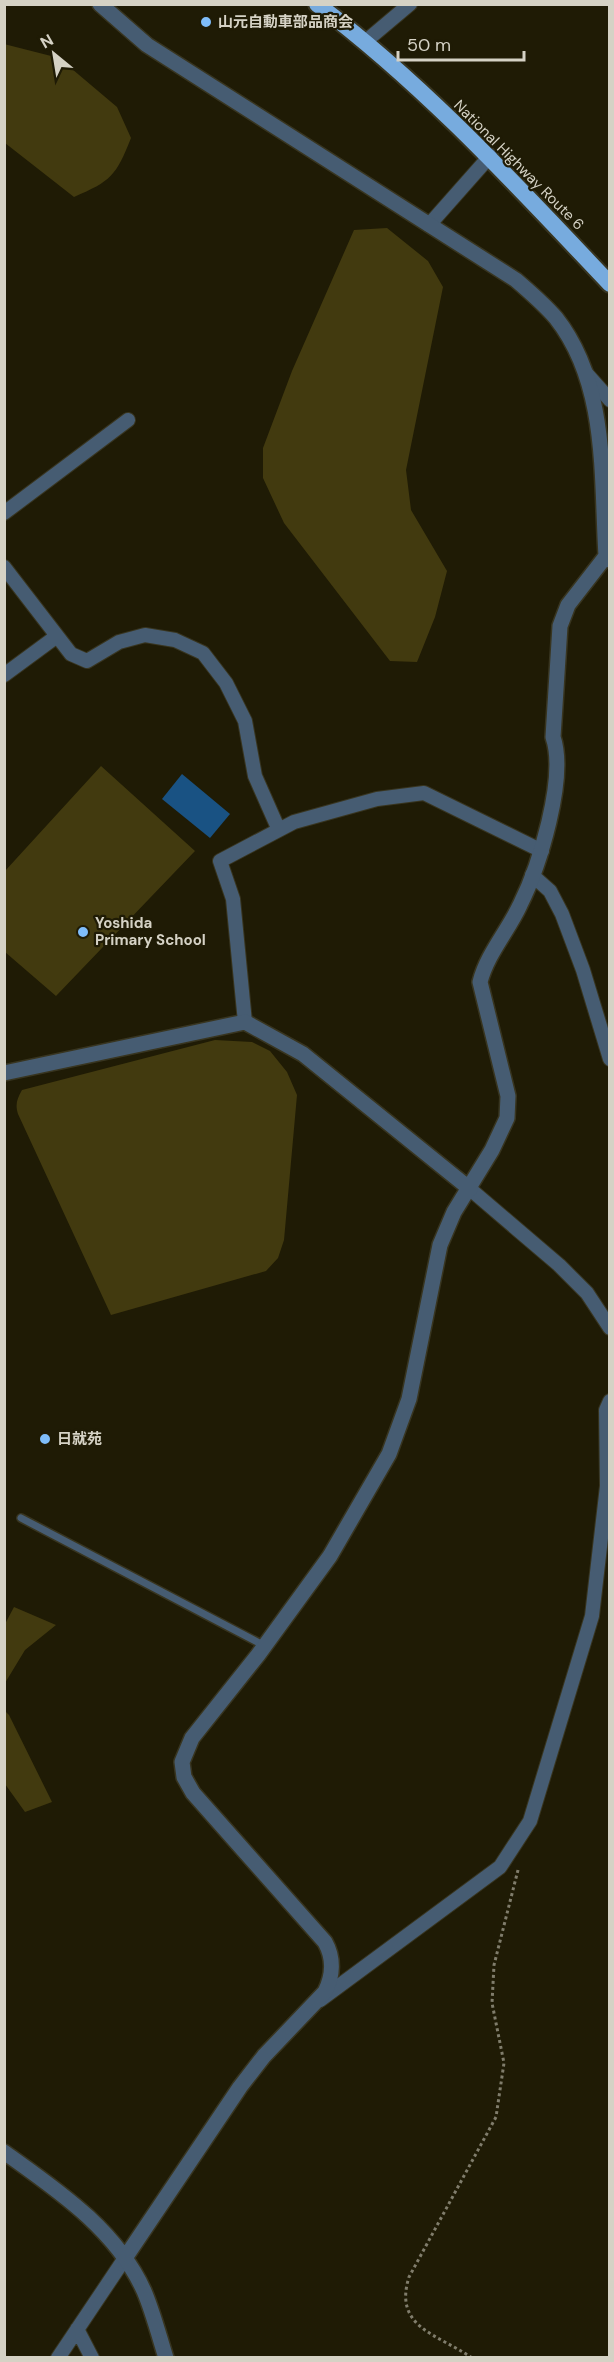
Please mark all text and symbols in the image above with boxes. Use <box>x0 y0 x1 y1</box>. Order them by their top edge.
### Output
place label: 山元自動車部品商会 <box>218 12 353 32</box>
marker: 山元自動車部品商会 <box>199 15 213 29</box>
north arrow <box>24 24 84 84</box>
scale bar <box>398 24 524 62</box>
text: N <box>36 29 57 53</box>
text: 50 m <box>407 33 451 57</box>
street label: National Highway Route 6 <box>449 95 589 235</box>
place label: Yoshida Primary School <box>95 913 206 950</box>
marker: Yoshida Primary School <box>76 925 90 939</box>
place label: 日就苑 <box>57 1429 102 1449</box>
marker: 日就苑 <box>38 1432 52 1446</box>

